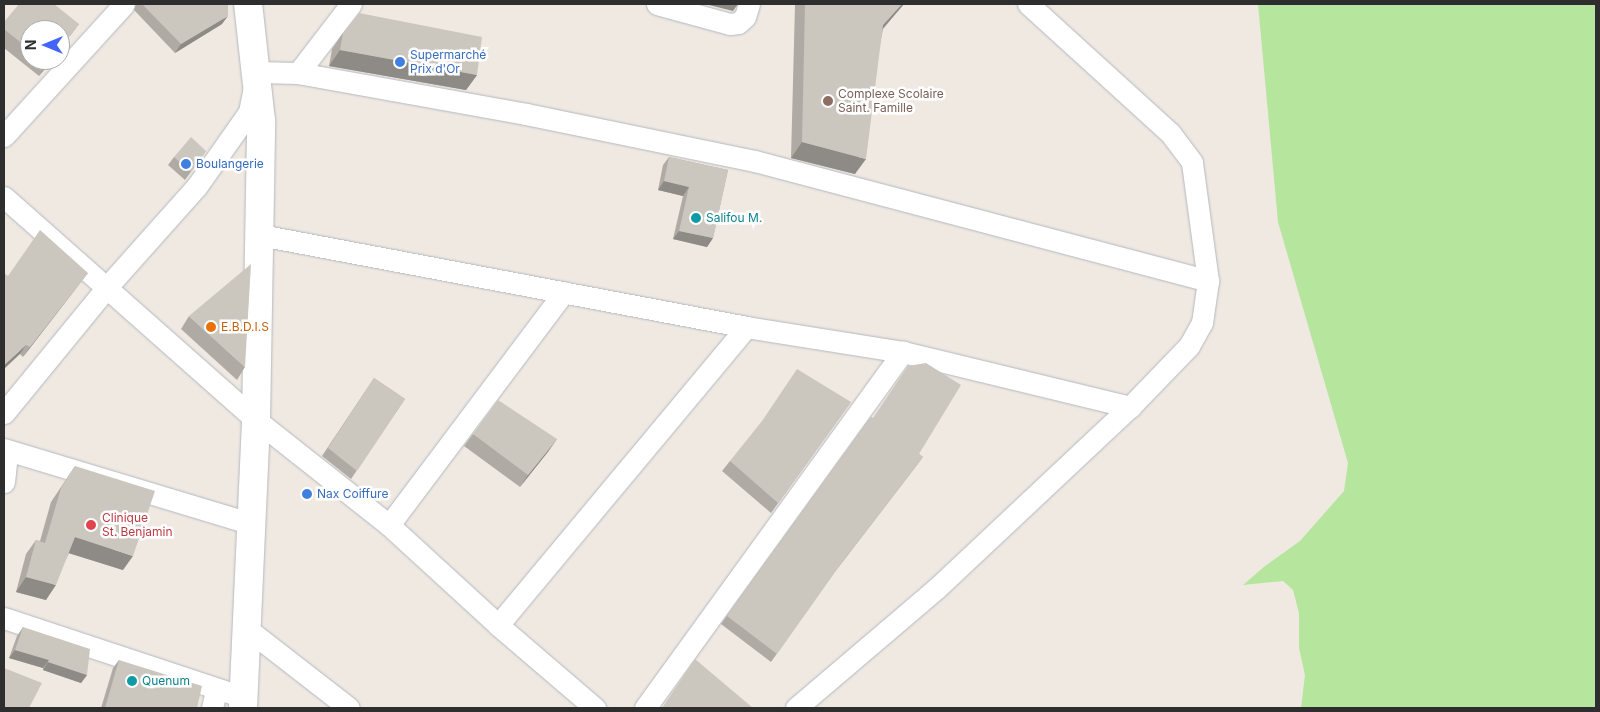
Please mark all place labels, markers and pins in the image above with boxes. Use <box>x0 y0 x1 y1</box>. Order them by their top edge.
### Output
place label: Supermarché Prix d'Or <box>410 48 486 76</box>
marker: Supermarché Prix d'Or <box>394 56 406 68</box>
place label: Complexe Scolaire Saint. Famille <box>838 87 944 115</box>
marker: Complexe Scolaire Saint. Famille <box>822 95 834 107</box>
place label: Boulangerie <box>196 157 264 171</box>
marker: Boulangerie <box>180 158 192 170</box>
place label: Salifou M. <box>706 211 762 225</box>
marker: Salifou M. <box>690 212 702 224</box>
place label: E.B.D.I.S <box>221 320 269 334</box>
marker: E.B.D.I.S <box>205 321 217 333</box>
place label: Nax Coiffure <box>317 487 388 501</box>
marker: Nax Coiffure <box>301 488 313 500</box>
place label: Clinique St. Benjamin <box>102 511 173 539</box>
marker: Clinique St. Benjamin <box>84 518 98 532</box>
place label: Quenum <box>142 674 190 688</box>
marker: Quenum <box>126 675 138 687</box>

